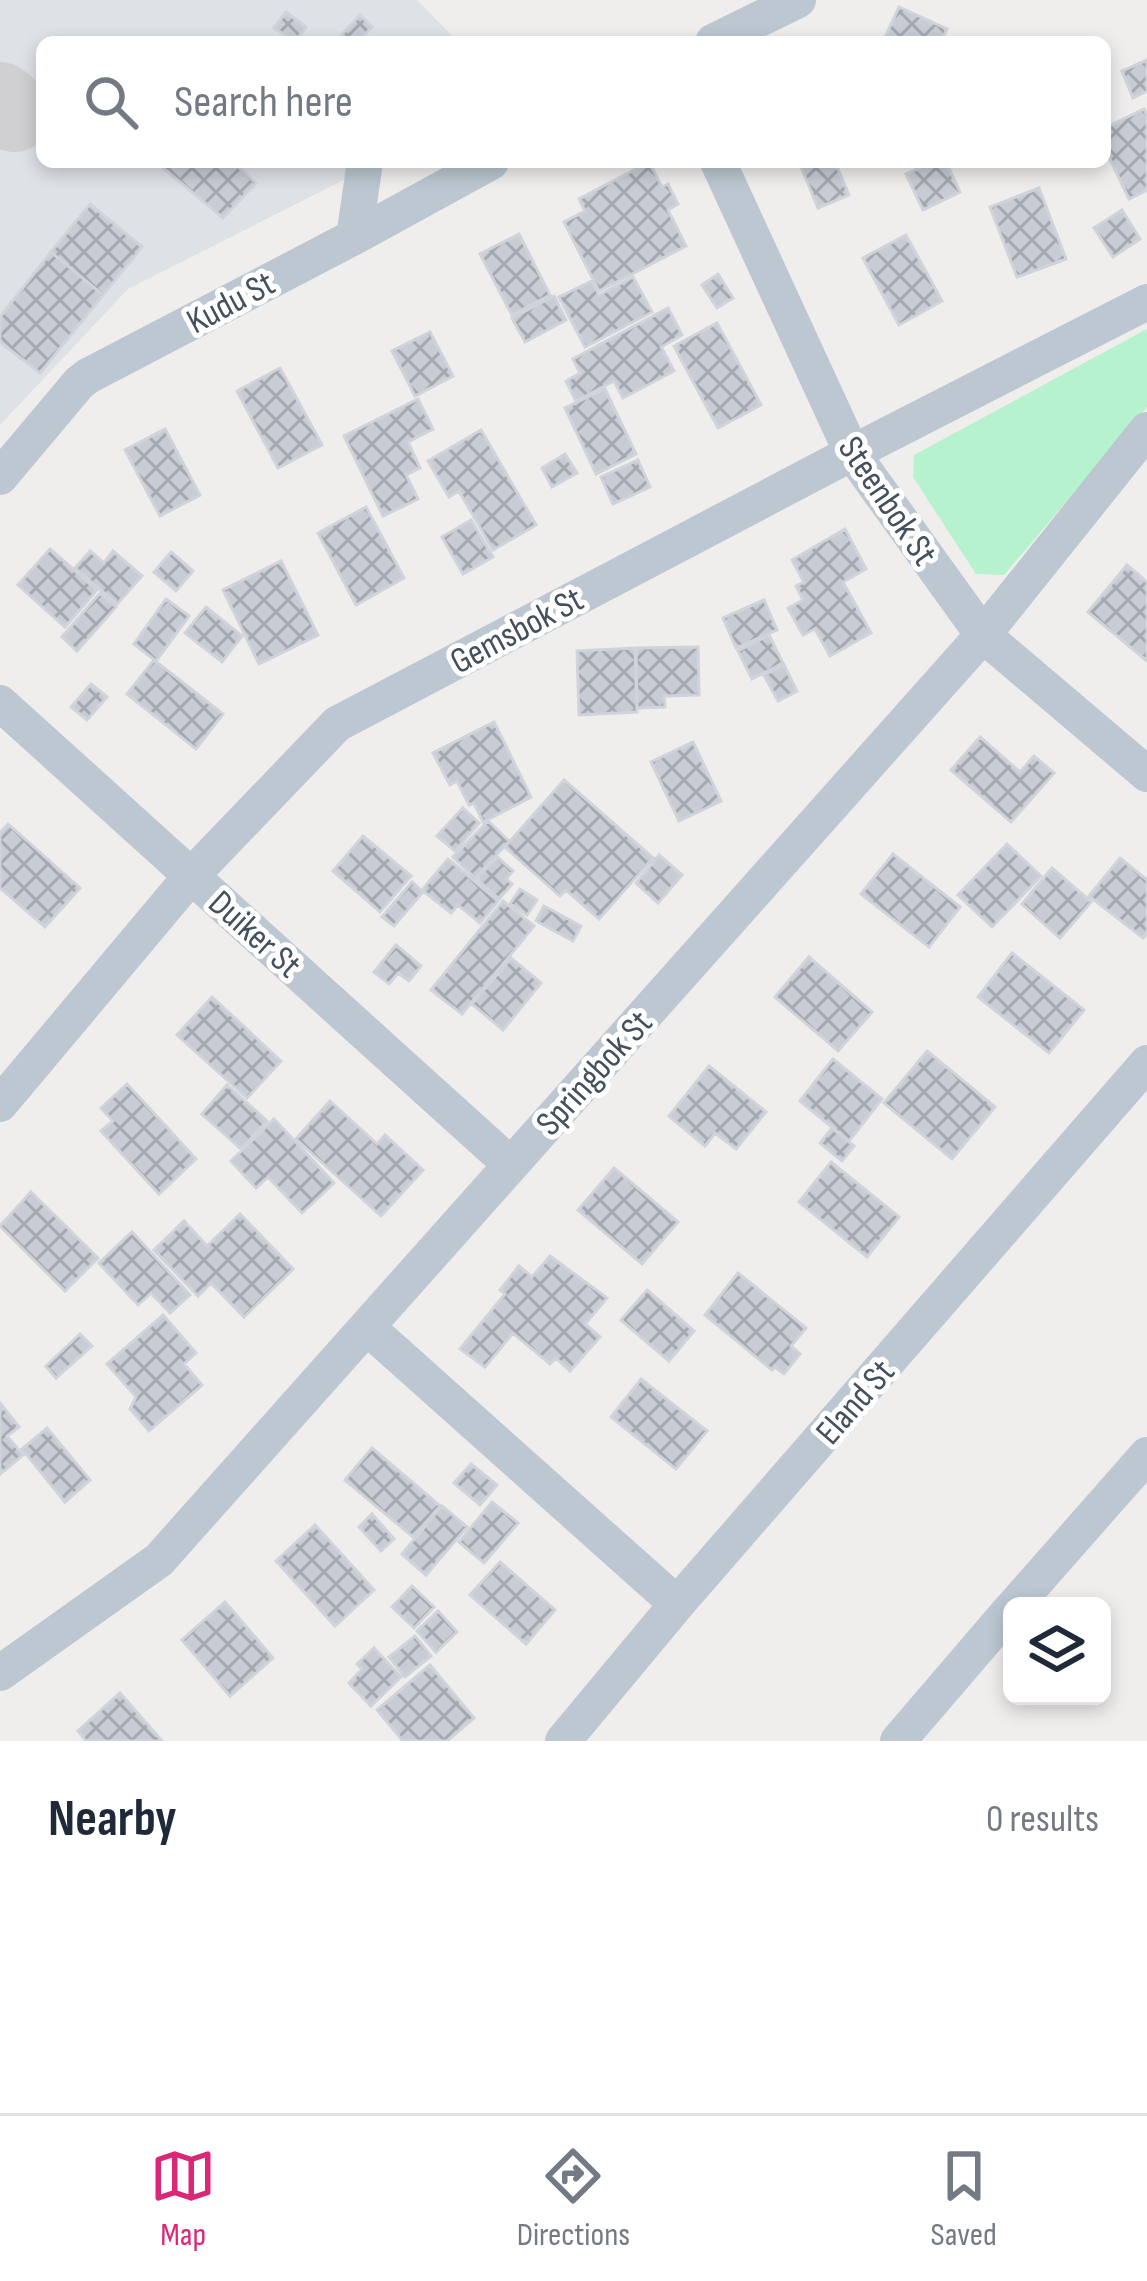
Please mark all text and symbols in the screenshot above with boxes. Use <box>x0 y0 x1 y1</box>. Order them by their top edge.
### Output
search box <box>36 36 1111 168</box>
icon: search <box>78 69 144 135</box>
text: Search here <box>174 75 353 130</box>
street label: Kudu St <box>180 262 282 344</box>
street label: Steenbok St <box>828 429 946 574</box>
street label: Gemsbok St <box>443 578 591 684</box>
street label: Duiker St <box>199 882 309 987</box>
street label: Springbok St <box>528 1002 662 1145</box>
street label: Eland St <box>808 1352 904 1454</box>
map controls <box>1003 1597 1111 1705</box>
button: layers <box>1003 1597 1111 1705</box>
text: Nearby <box>48 1789 177 1850</box>
text: 0 results <box>986 1796 1099 1843</box>
tab: Map <box>150 2143 216 2255</box>
tab: Directions <box>517 2143 630 2255</box>
tab: Saved <box>931 2143 997 2255</box>

